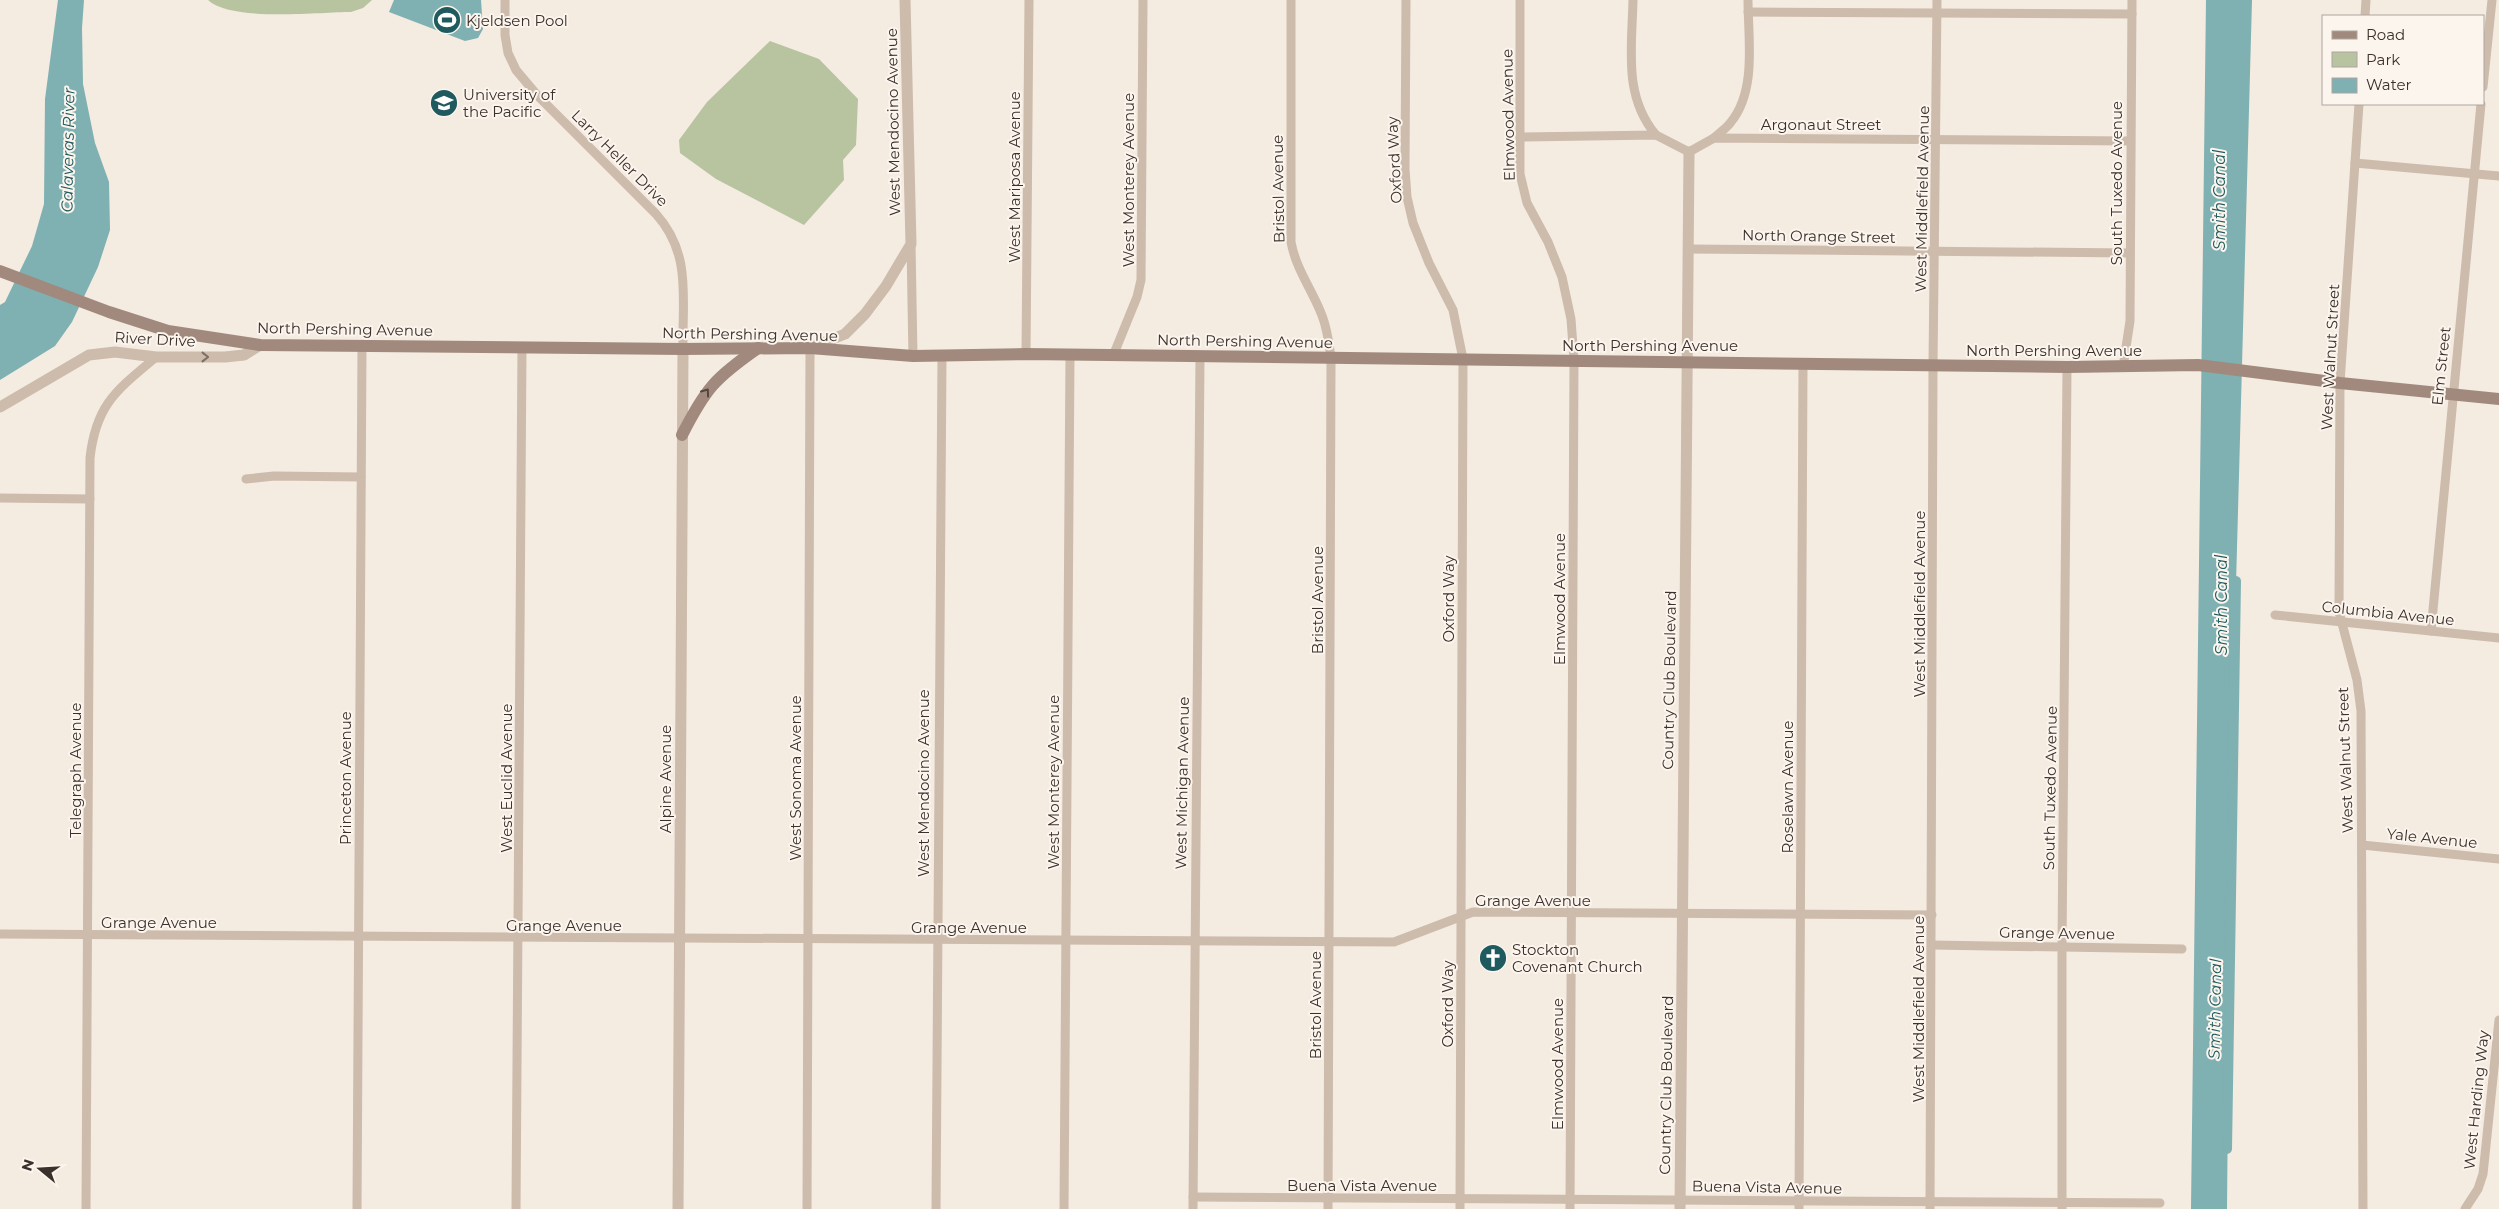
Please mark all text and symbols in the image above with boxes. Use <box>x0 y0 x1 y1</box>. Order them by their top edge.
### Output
sports icon: Kjeldsen Pool <box>432 5 462 35</box>
place label: Kjeldsen Pool <box>466 11 568 30</box>
legend <box>2322 15 2484 105</box>
text: Road <box>2366 25 2405 44</box>
street label: West Mendocino Avenue <box>882 28 904 216</box>
street label: Elmwood Avenue <box>1497 49 1519 181</box>
text: Park <box>2366 50 2400 69</box>
text: Water <box>2366 75 2412 94</box>
place label: University of the Pacific <box>463 85 556 121</box>
water label: Calaveras River <box>57 87 79 213</box>
school or university icon: University of the Pacific <box>429 88 459 118</box>
street label: West Mariposa Avenue <box>1005 91 1024 263</box>
street label: West Monterey Avenue <box>1119 93 1138 267</box>
street label: South Tuxedo Avenue <box>2107 101 2126 265</box>
street label: West Middlefield Avenue <box>1911 105 1933 293</box>
street label: Larry Heller Drive <box>568 106 672 210</box>
street label: Oxford Way <box>1382 115 1406 204</box>
street label: Argonaut Street <box>1761 115 1881 134</box>
street label: Bristol Avenue <box>1268 135 1288 243</box>
water label: Smith Canal <box>2210 149 2229 250</box>
street label: North Orange Street <box>1742 225 1896 247</box>
street label: West Walnut Street <box>2317 283 2343 431</box>
street label: North Pershing Avenue <box>257 318 433 340</box>
street label: North Pershing Avenue <box>662 323 838 345</box>
street label: Elm Street <box>2427 326 2455 406</box>
street label: River Drive <box>114 327 196 351</box>
street label: North Pershing Avenue <box>1157 330 1333 352</box>
street label: North Pershing Avenue <box>1562 336 1738 355</box>
street label: North Pershing Avenue <box>1966 341 2142 360</box>
one-way arrow <box>202 352 209 362</box>
one-way arrow <box>700 388 709 398</box>
street label: West Middlefield Avenue <box>1910 511 1929 697</box>
street label: Elmwood Avenue <box>1550 533 1569 665</box>
street label: Bristol Avenue <box>1308 546 1327 654</box>
water label: Smith Canal <box>2212 554 2231 655</box>
street label: Oxford Way <box>1439 555 1458 643</box>
street label: Country Club Boulevard <box>1658 590 1680 770</box>
street label: Columbia Avenue <box>2321 597 2455 629</box>
street label: West Walnut Street <box>2333 686 2357 834</box>
street label: West Mendocino Avenue <box>914 689 933 877</box>
street label: West Sonoma Avenue <box>786 695 805 861</box>
street label: West Monterey Avenue <box>1044 695 1063 869</box>
street label: West Michigan Avenue <box>1171 696 1193 870</box>
street label: Telegraph Avenue <box>66 702 85 838</box>
street label: West Euclid Avenue <box>497 703 516 853</box>
street label: South Tuxedo Avenue <box>2039 706 2061 870</box>
street label: Princeton Avenue <box>336 711 355 845</box>
street label: Roselawn Avenue <box>1778 720 1797 854</box>
street label: Alpine Avenue <box>656 725 675 833</box>
street label: Yale Avenue <box>2386 824 2478 852</box>
street label: Grange Avenue <box>1475 891 1591 910</box>
street label: Grange Avenue <box>101 913 217 932</box>
street label: Grange Avenue <box>506 916 622 935</box>
street label: West Middlefield Avenue <box>1909 916 1928 1102</box>
street label: Grange Avenue <box>911 918 1027 937</box>
street label: Grange Avenue <box>1999 922 2115 944</box>
place label: Stockton Covenant Church <box>1512 940 1643 976</box>
church icon: Stockton Covenant Church <box>1478 943 1508 973</box>
street label: Bristol Avenue <box>1306 951 1325 1059</box>
water label: Smith Canal <box>2205 958 2225 1059</box>
street label: Oxford Way <box>1438 960 1457 1048</box>
street label: Country Club Boulevard <box>1655 995 1677 1175</box>
street label: Elmwood Avenue <box>1548 998 1567 1130</box>
street label: West Harding Way <box>2459 1028 2493 1171</box>
north arrow <box>15 1144 65 1194</box>
text: N <box>17 1157 38 1173</box>
street label: Buena Vista Avenue <box>1287 1176 1437 1195</box>
street label: Buena Vista Avenue <box>1692 1176 1842 1198</box>

